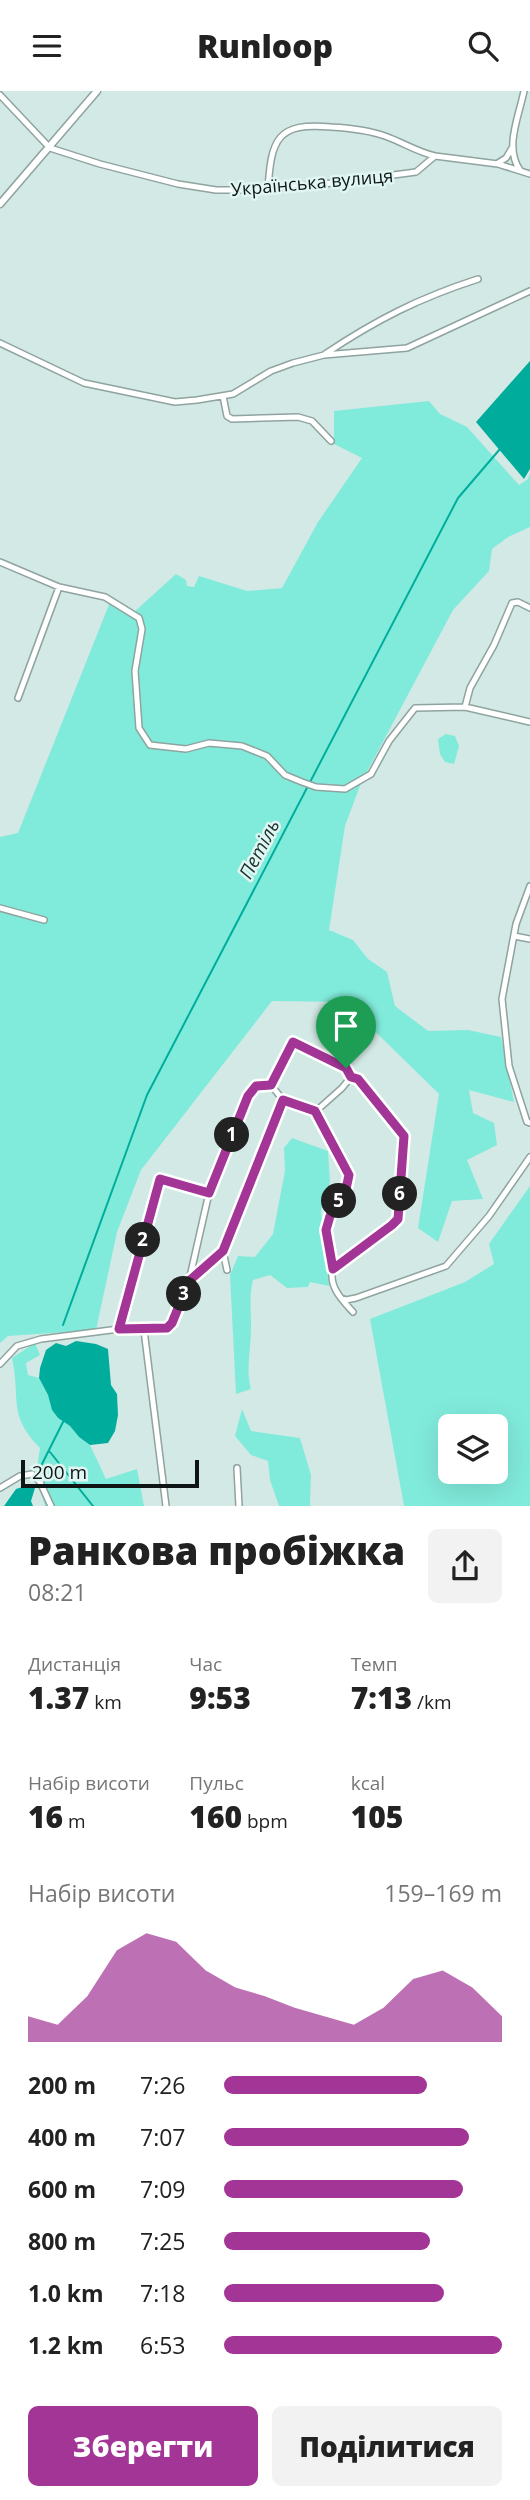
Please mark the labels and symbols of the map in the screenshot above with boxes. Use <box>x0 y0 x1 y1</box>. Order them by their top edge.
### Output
street label: Українська вулиця <box>230 163 394 201</box>
water label: Петіль <box>233 815 285 883</box>
pin <box>316 996 376 1068</box>
pin: 1 <box>215 1117 250 1153</box>
pin: 6 <box>382 1177 418 1211</box>
pin: 5 <box>322 1183 356 1219</box>
pin: 2 <box>125 1223 160 1257</box>
pin: 3 <box>166 1277 202 1311</box>
scale bar <box>21 1457 200 1489</box>

